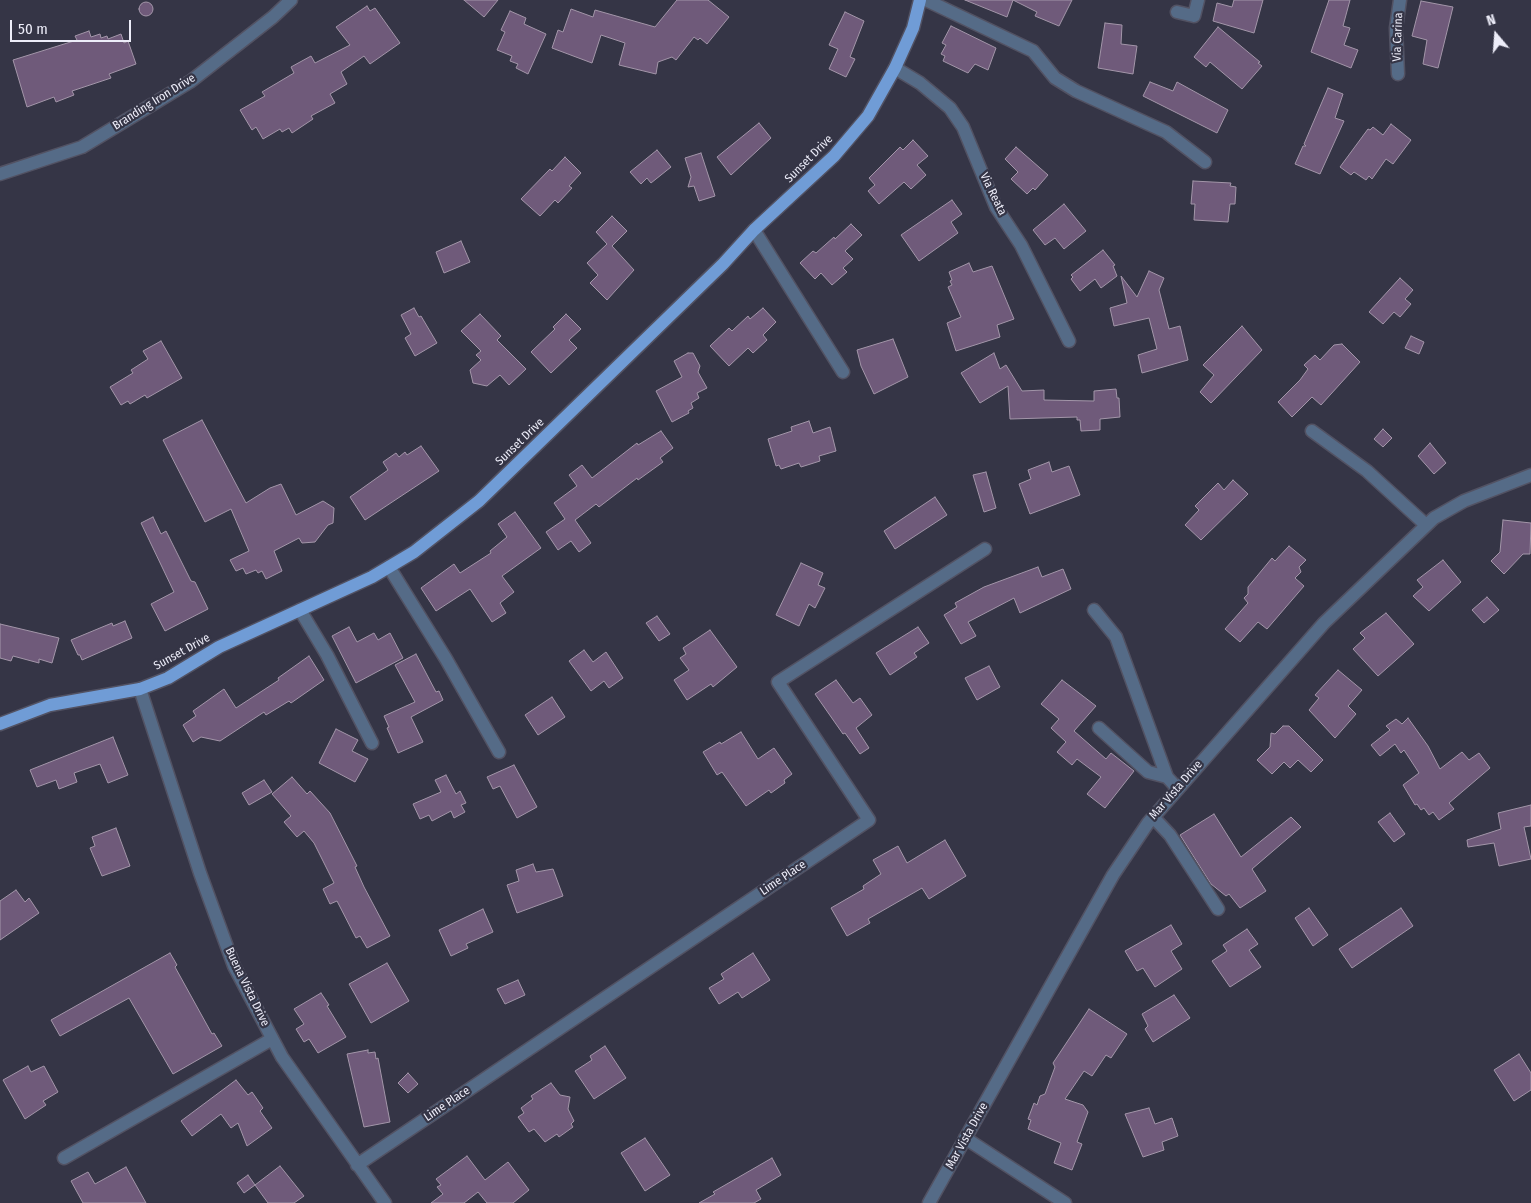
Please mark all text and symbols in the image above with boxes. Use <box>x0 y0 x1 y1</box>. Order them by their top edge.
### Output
scale bar <box>12 10 134 42</box>
north arrow <box>1471 10 1521 60</box>
text: N <box>1485 11 1498 30</box>
street label: Via Carina <box>1390 12 1406 62</box>
text: 50 m <box>18 20 48 38</box>
street label: Branding Iron Drive <box>110 71 198 133</box>
street label: Sunset Drive <box>782 132 836 186</box>
street label: Via Reata <box>977 170 1009 218</box>
street label: Sunset Drive <box>493 415 547 469</box>
street label: Sunset Drive <box>152 631 212 673</box>
street label: Mar Vista Drive <box>1146 757 1206 823</box>
street label: Lime Place <box>757 857 809 899</box>
street label: Buena Vista Drive <box>222 945 272 1029</box>
street label: Lime Place <box>421 1083 473 1125</box>
street label: Mar Vista Drive <box>943 1100 991 1172</box>

